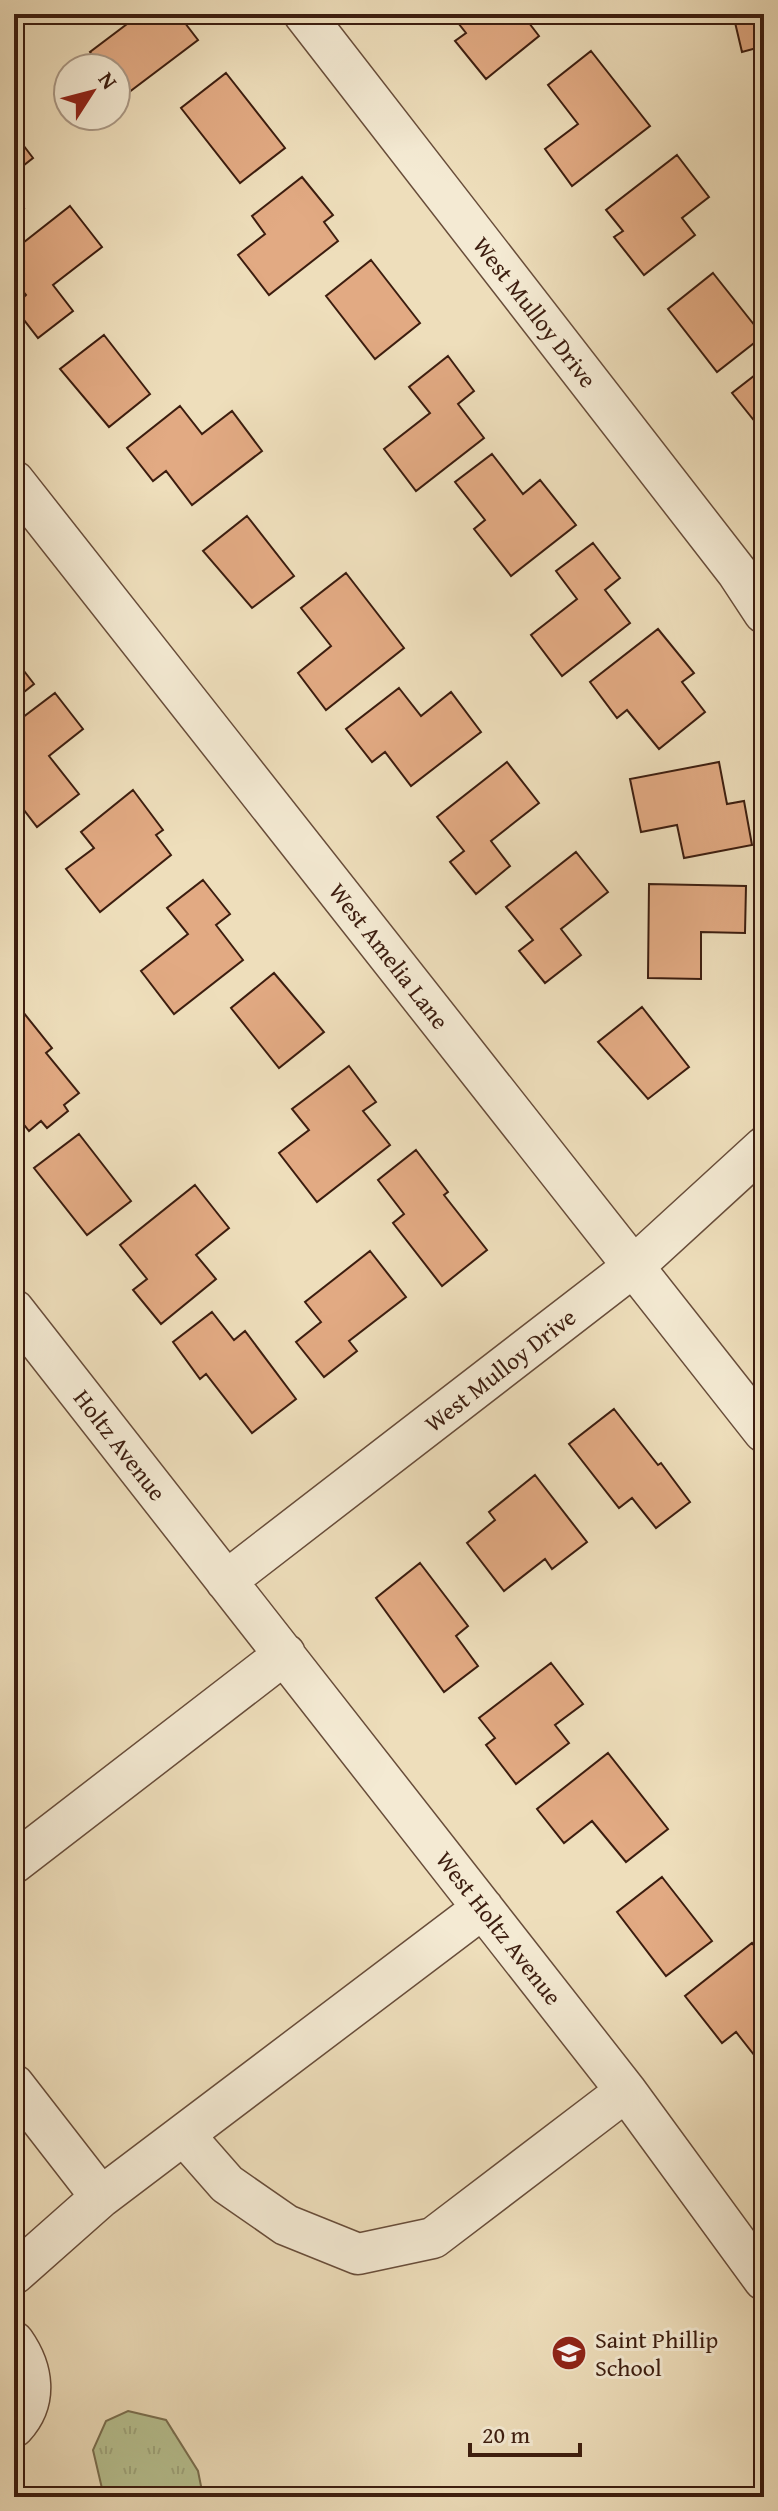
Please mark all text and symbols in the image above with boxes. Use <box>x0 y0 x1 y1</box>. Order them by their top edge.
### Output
north arrow <box>52 52 132 132</box>
text: N <box>91 65 126 96</box>
street label: West Mulloy Drive <box>465 229 605 395</box>
street label: West Amelia Lane <box>321 875 457 1037</box>
street label: West Mulloy Drive <box>417 1300 583 1440</box>
street label: Holtz Avenue <box>65 1382 175 1508</box>
street label: West Holtz Avenue <box>428 1844 570 2012</box>
place label: Saint Phillip School <box>595 2322 718 2385</box>
school or university icon: Saint Phillip School <box>550 2334 588 2372</box>
scale bar <box>470 2407 580 2457</box>
text: 20 m <box>482 2417 530 2452</box>

